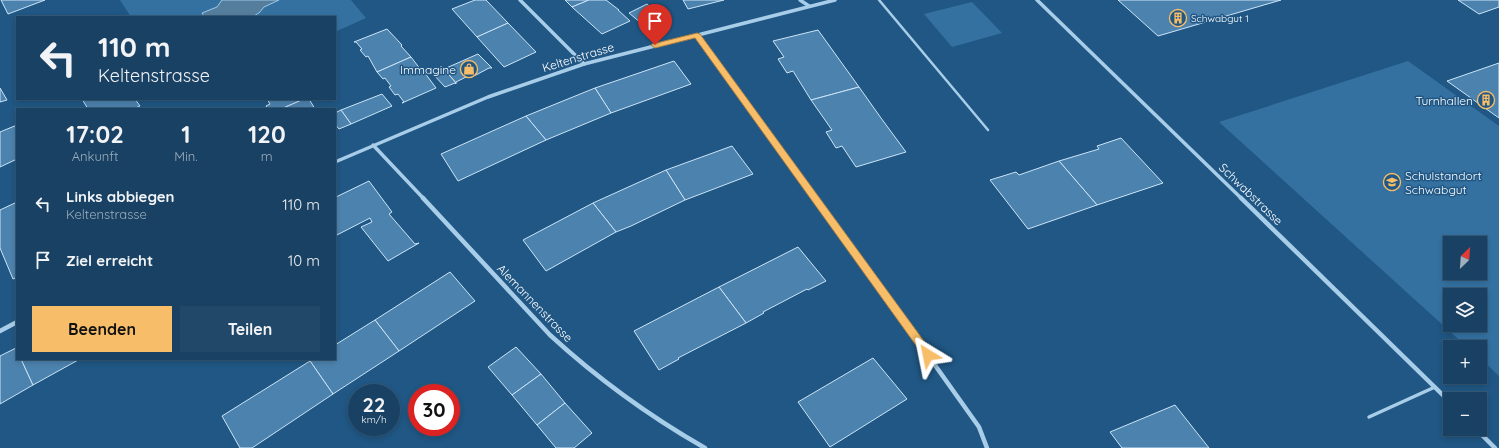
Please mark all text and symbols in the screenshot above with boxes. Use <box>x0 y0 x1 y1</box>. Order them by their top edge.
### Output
pin <box>638 4 672 45</box>
building icon: Schwabgut 1 <box>1168 8 1188 28</box>
icon: arrive <box>644 10 666 32</box>
place label: Schwabgut 1 <box>1191 12 1249 25</box>
text: 110 m <box>98 29 171 64</box>
icon: left <box>32 32 84 84</box>
street label: Keltenstrasse <box>540 39 616 75</box>
shop icon: Immagine <box>459 59 479 79</box>
place label: Immagine <box>400 62 456 77</box>
text: Keltenstrasse <box>98 64 210 87</box>
building icon: Turnhallen <box>1476 90 1496 110</box>
place label: Turnhallen <box>1416 93 1473 108</box>
text: 17:02 <box>66 119 124 149</box>
text: 1 <box>181 119 191 149</box>
text: 120 <box>248 119 286 149</box>
text: Ankunft <box>72 148 119 164</box>
text: Min. <box>174 148 198 164</box>
text: m <box>261 148 273 164</box>
street label: Schwabstrasse <box>1216 160 1286 228</box>
place label: Schulstandort Schwabgut <box>1405 168 1481 197</box>
school or university icon: Schulstandort Schwabgut <box>1382 172 1402 192</box>
text: Links abbiegen <box>66 187 174 206</box>
icon: left <box>32 193 54 215</box>
text: 110 m <box>282 195 320 214</box>
text: Keltenstrasse <box>66 206 147 222</box>
north arrow <box>1443 236 1487 280</box>
map controls <box>1443 236 1487 436</box>
icon: arrive <box>32 249 54 271</box>
text: Ziel erreicht <box>66 251 153 270</box>
text: 10 m <box>288 251 320 270</box>
street label: Alemannenstrasse <box>494 261 576 345</box>
button: layers <box>1443 288 1487 332</box>
button: Beenden <box>32 306 172 352</box>
button: Teilen <box>180 306 320 352</box>
position arrow <box>907 334 949 376</box>
button: + <box>1443 340 1487 384</box>
speed limit sign: 30 <box>408 384 460 436</box>
text: 22 <box>363 392 385 417</box>
button: − <box>1443 392 1487 436</box>
text: km/h <box>361 413 387 426</box>

